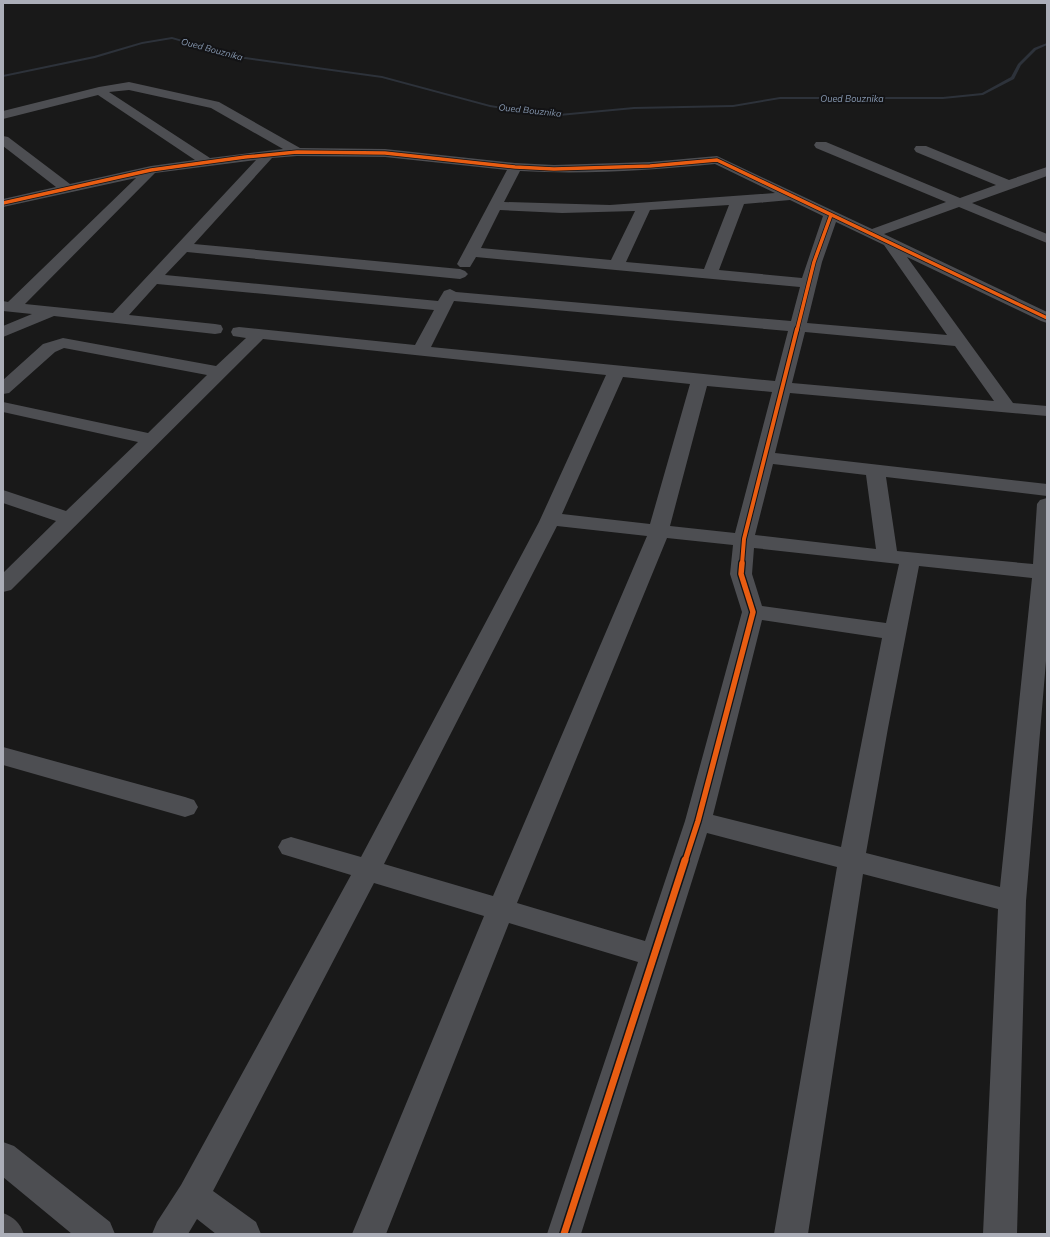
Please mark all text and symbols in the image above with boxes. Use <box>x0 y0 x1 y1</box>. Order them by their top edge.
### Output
water label: Oued Bouznika <box>180 35 245 63</box>
water label: Oued Bouznika <box>820 93 884 104</box>
water label: Oued Bouznika <box>498 101 563 119</box>

